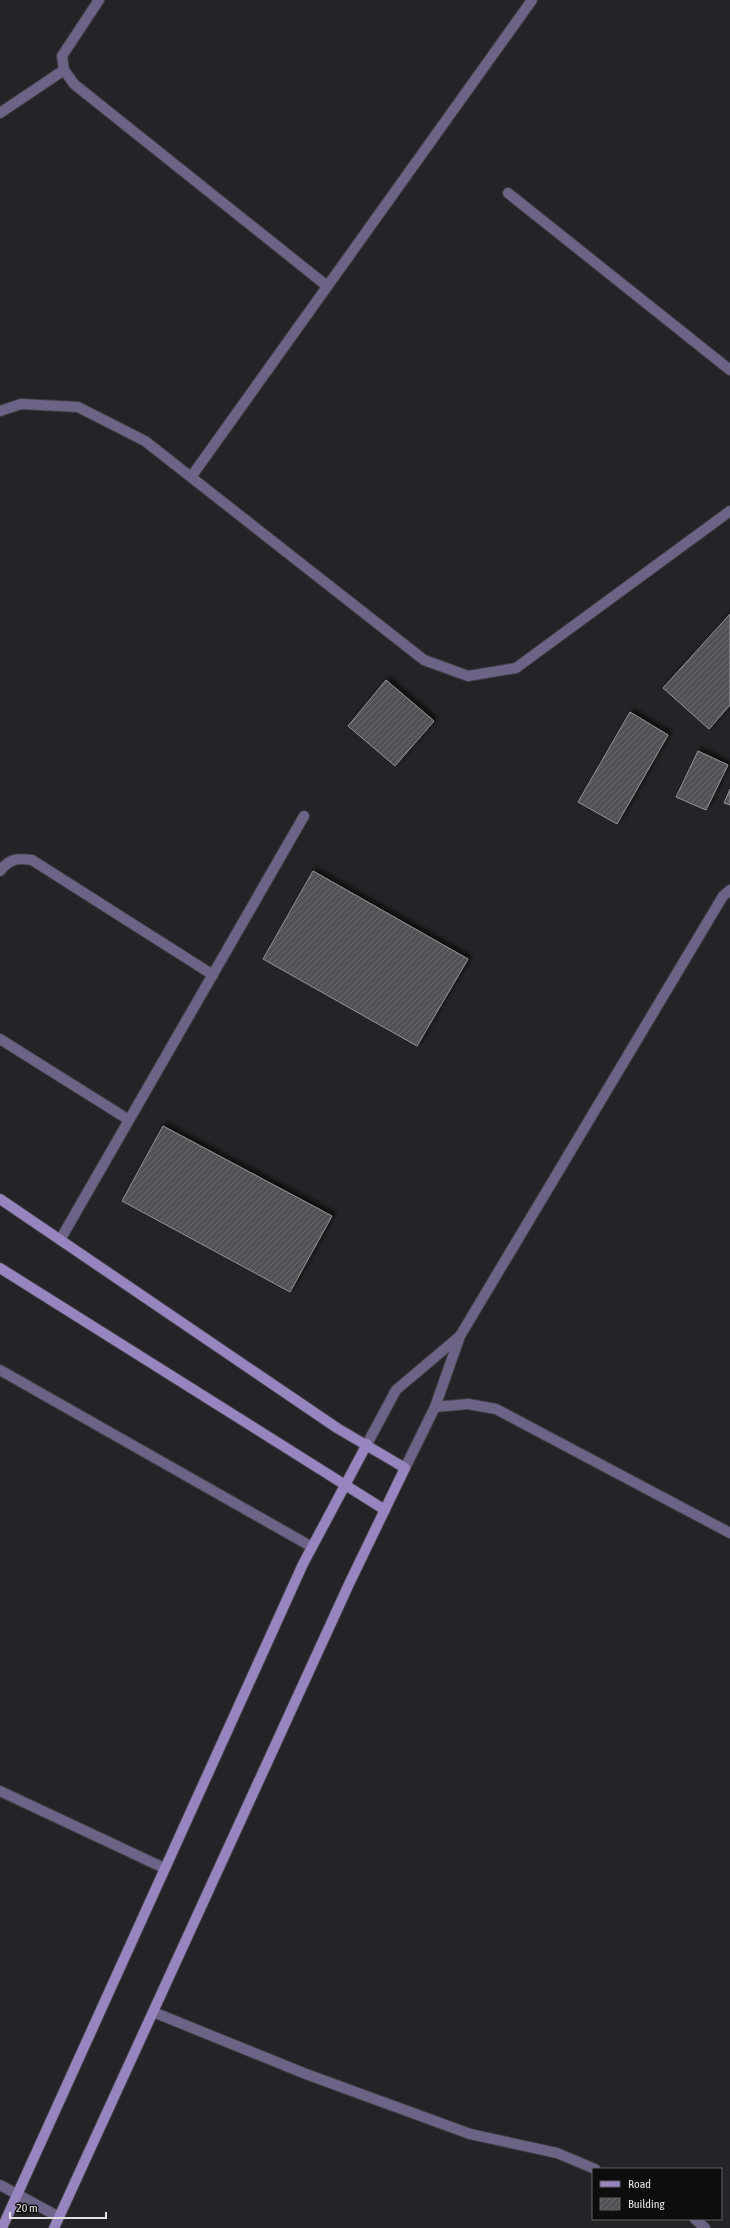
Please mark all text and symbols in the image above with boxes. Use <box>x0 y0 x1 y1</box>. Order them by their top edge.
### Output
legend <box>592 2168 722 2220</box>
text: Road <box>628 2177 651 2191</box>
scale bar <box>10 2194 106 2220</box>
text: Building <box>628 2197 666 2211</box>
text: 20 m <box>16 2201 38 2215</box>

